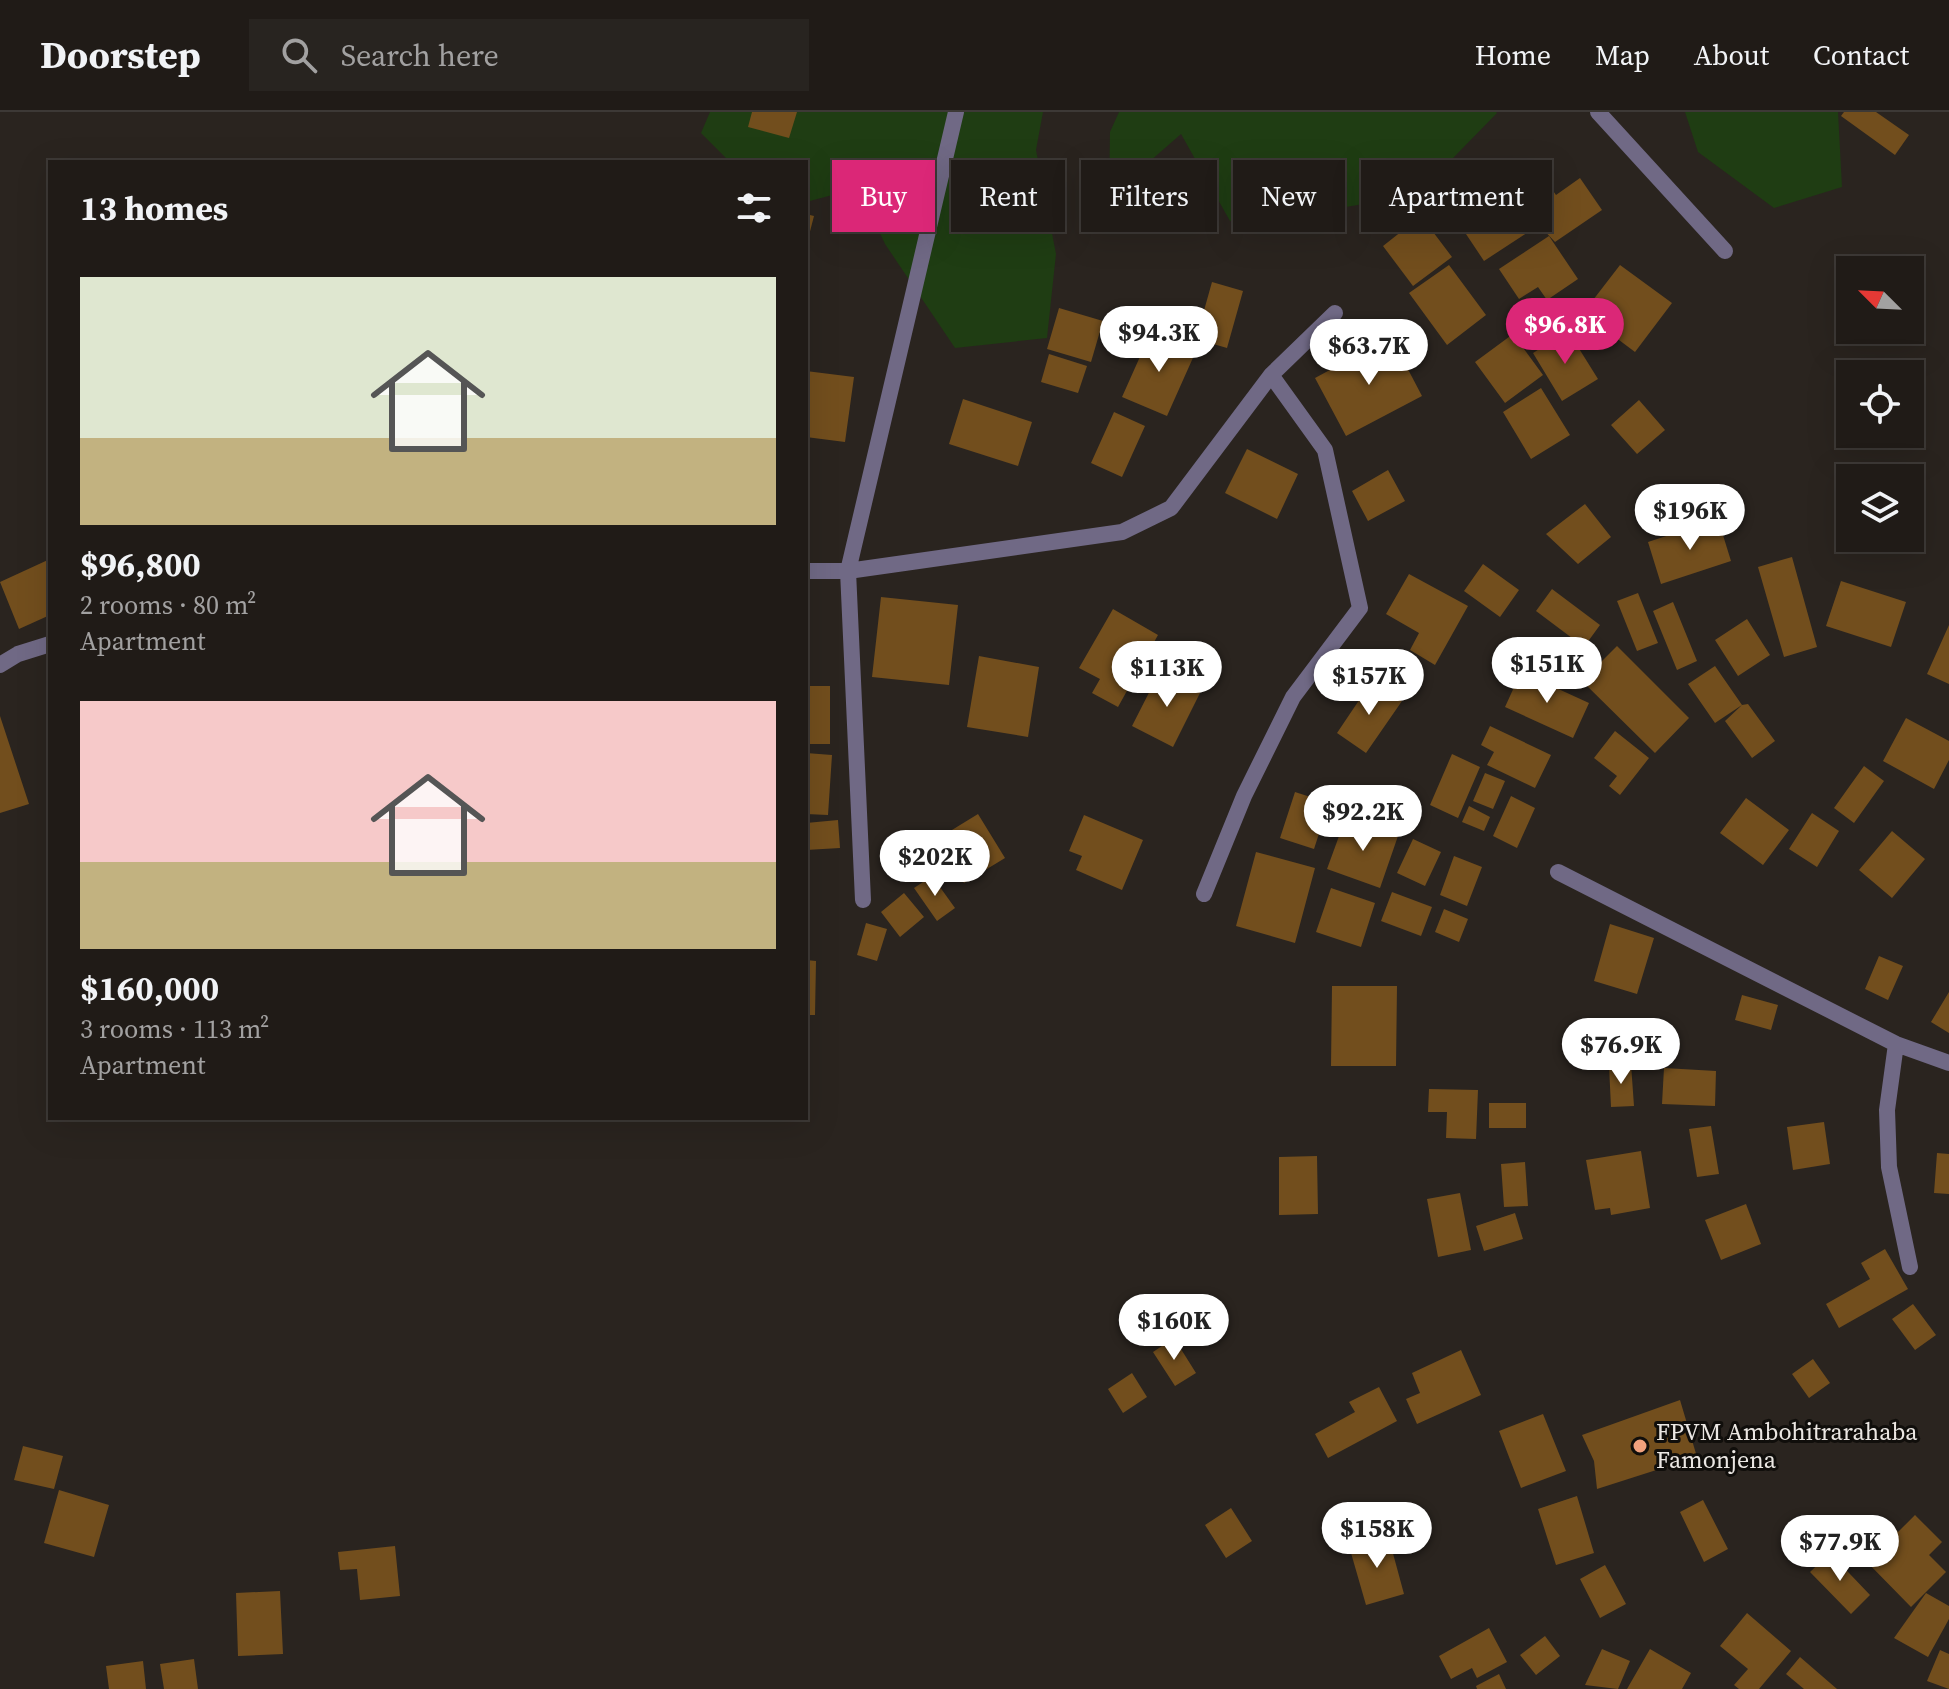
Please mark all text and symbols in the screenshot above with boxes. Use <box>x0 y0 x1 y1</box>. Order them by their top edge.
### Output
search box <box>249 19 809 91</box>
text: Doorstep <box>40 29 201 81</box>
icon: search <box>277 33 321 77</box>
text: Search here <box>341 35 499 76</box>
text: Home <box>1475 36 1551 74</box>
text: Map <box>1595 36 1650 74</box>
text: About <box>1694 36 1769 74</box>
text: Contact <box>1813 36 1909 74</box>
chip: Buy <box>832 160 935 232</box>
chip: Rent <box>951 160 1065 232</box>
chip: Filters <box>1081 160 1217 232</box>
chip: New <box>1233 160 1345 232</box>
chip: Apartment <box>1361 160 1552 232</box>
text: 13 homes <box>80 185 228 231</box>
icon: filters <box>732 186 776 230</box>
north arrow <box>1836 256 1924 344</box>
map controls <box>1836 256 1924 552</box>
pin: $96.8K <box>1500 298 1630 366</box>
pin: $94.3K <box>1094 306 1224 374</box>
text: $96.8K <box>1524 306 1606 342</box>
text: $94.3K <box>1118 314 1200 350</box>
pin: $63.7K <box>1304 319 1434 387</box>
text: $63.7K <box>1328 327 1410 363</box>
icon: home <box>356 329 500 473</box>
button: locate <box>1836 360 1924 448</box>
button: layers <box>1836 464 1924 552</box>
pin: $196K <box>1634 484 1746 552</box>
text: $196K <box>1653 492 1727 528</box>
text: $96,800 <box>80 541 201 587</box>
text: 2 rooms · 80 m² <box>80 587 256 623</box>
text: Apartment <box>80 623 205 659</box>
pin: $151K <box>1491 637 1603 705</box>
pin: $113K <box>1111 641 1223 709</box>
text: $151K <box>1510 645 1584 681</box>
text: $113K <box>1130 649 1204 685</box>
pin: $157K <box>1313 649 1425 717</box>
text: $157K <box>1332 657 1406 693</box>
icon: home <box>356 753 500 897</box>
pin: $92.2K <box>1298 785 1428 853</box>
text: $92.2K <box>1322 793 1404 829</box>
pin: $202K <box>879 830 991 898</box>
text: $202K <box>898 838 972 874</box>
text: $160,000 <box>80 965 219 1011</box>
text: 3 rooms · 113 m² <box>80 1011 269 1047</box>
pin: $76.9K <box>1556 1018 1686 1086</box>
text: $76.9K <box>1580 1026 1662 1062</box>
text: Apartment <box>80 1047 205 1083</box>
pin: $160K <box>1118 1294 1230 1362</box>
text: $160K <box>1137 1302 1211 1338</box>
place label: FPVM Ambohitrarahaba Famonjena <box>1656 1415 1918 1476</box>
marker: FPVM Ambohitrarahaba Famonjena <box>1631 1437 1649 1455</box>
pin: $158K <box>1321 1502 1433 1570</box>
text: $158K <box>1340 1510 1414 1546</box>
pin: $77.9K <box>1775 1515 1905 1583</box>
text: $77.9K <box>1799 1523 1881 1559</box>

